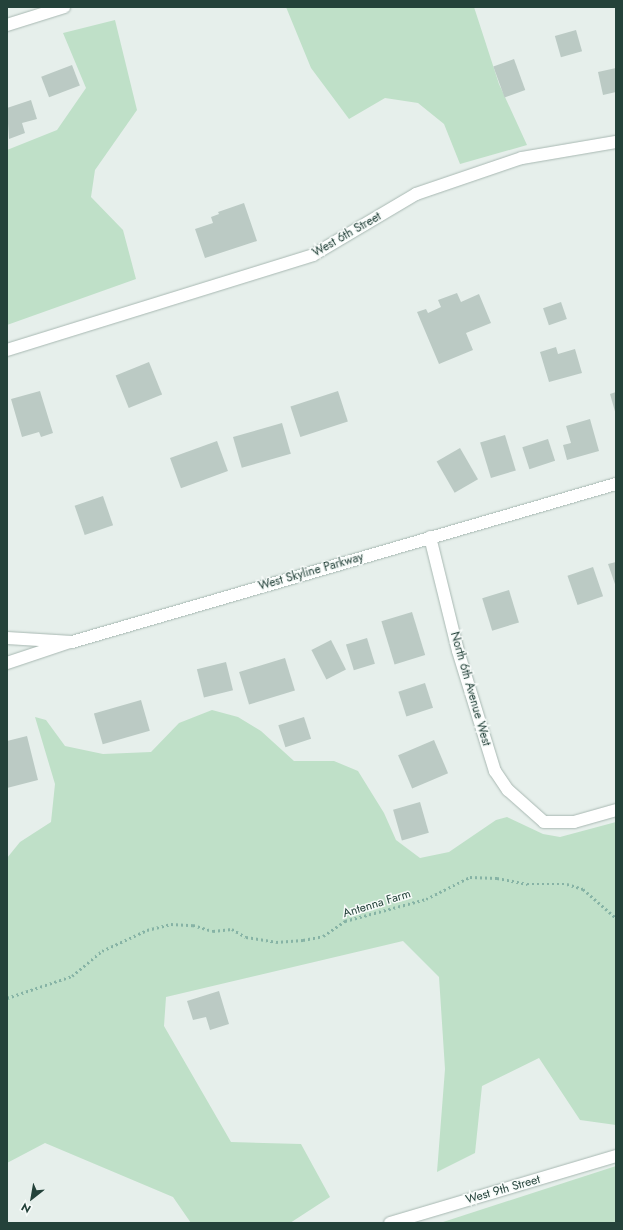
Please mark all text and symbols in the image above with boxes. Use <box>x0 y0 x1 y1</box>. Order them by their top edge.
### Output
street label: West 6th Street <box>310 210 384 260</box>
street label: West Skyline Parkway <box>257 550 365 594</box>
street label: North 6th Avenue West <box>447 630 493 748</box>
street label: Antenna Farm <box>341 887 413 921</box>
street label: West 9th Street <box>464 1173 542 1207</box>
north arrow <box>12 1178 52 1218</box>
text: N <box>18 1199 34 1217</box>

